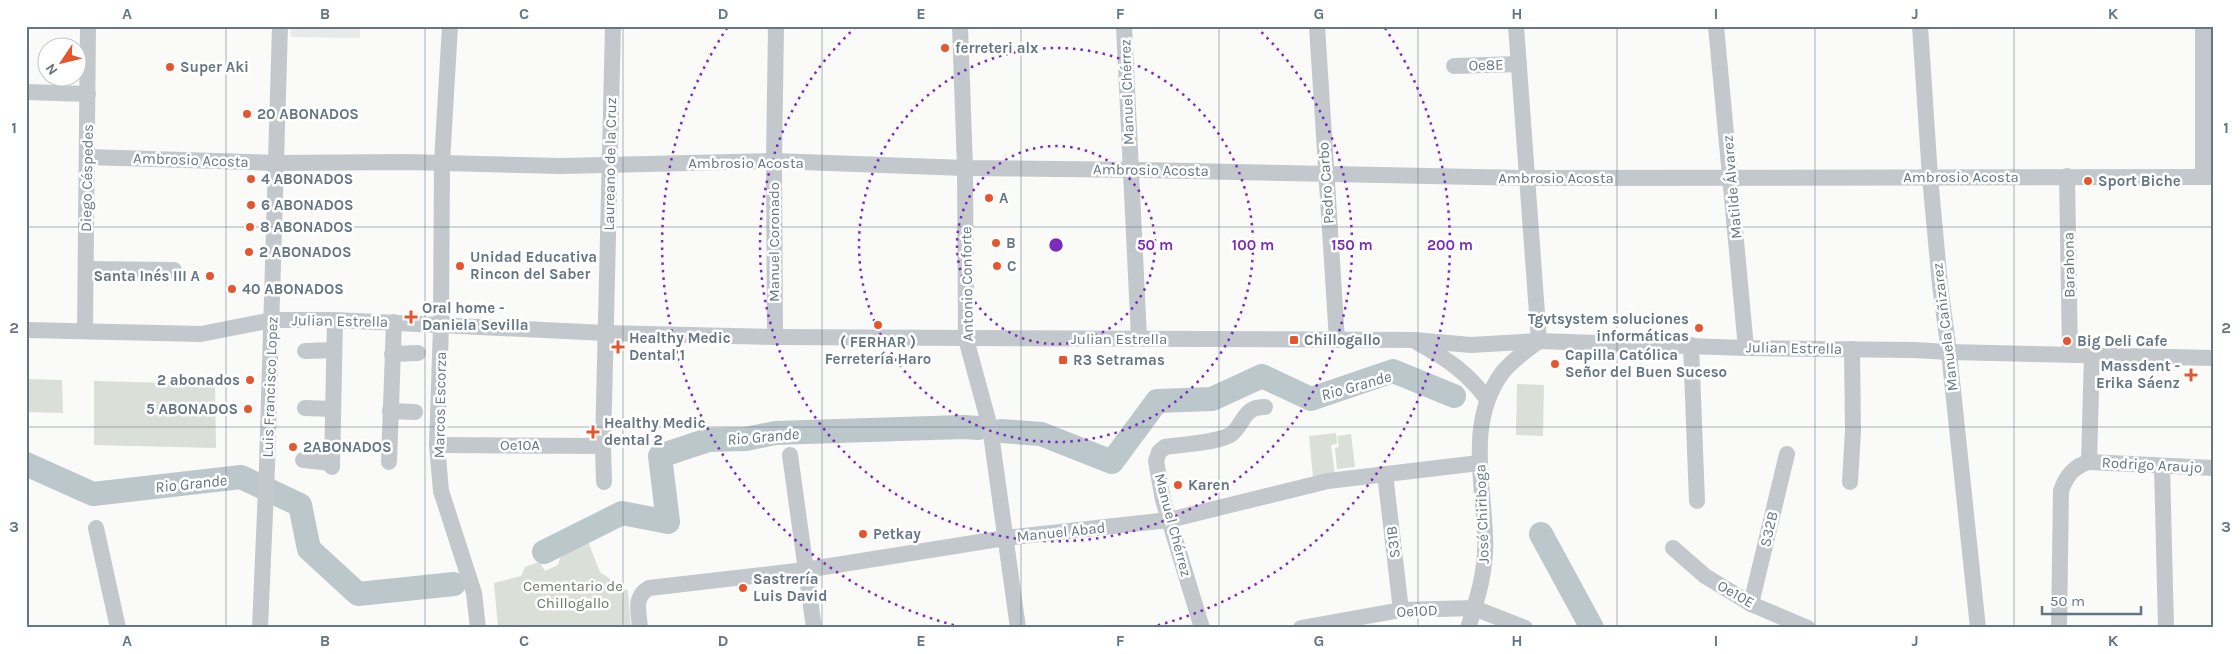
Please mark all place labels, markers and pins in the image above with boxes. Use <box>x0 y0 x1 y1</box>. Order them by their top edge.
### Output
place label: ferreteri alx <box>955 39 1039 57</box>
marker: ferreteri alx <box>939 42 951 54</box>
place label: Super Aki <box>180 58 249 76</box>
marker: Super Aki <box>164 61 176 73</box>
place label: 20 ABONADOS <box>257 105 359 123</box>
marker: 20 ABONADOS <box>241 108 253 120</box>
place label: 4 ABONADOS <box>261 170 353 188</box>
place label: Sport Biche <box>2098 172 2181 190</box>
marker: 4 ABONADOS <box>245 173 257 185</box>
marker: Sport Biche <box>2082 175 2094 187</box>
place label: A <box>999 189 1009 207</box>
marker: A <box>983 192 995 204</box>
place label: 6 ABONADOS <box>261 196 353 214</box>
marker: 6 ABONADOS <box>245 199 257 211</box>
place label: 8 ABONADOS <box>260 218 353 236</box>
marker: 8 ABONADOS <box>244 221 256 233</box>
place label: B <box>1006 234 1016 252</box>
centre of rings <box>1047 236 1065 254</box>
marker: B <box>990 237 1002 249</box>
place label: 2 ABONADOS <box>259 243 351 261</box>
marker: 2 ABONADOS <box>243 246 255 258</box>
place label: Unidad Educativa Rincon del Saber <box>470 248 597 283</box>
place label: C <box>1007 257 1017 275</box>
marker: Unidad Educativa Rincon del Saber <box>454 260 466 272</box>
marker: C <box>991 260 1003 272</box>
place label: Santa Inés III A <box>93 267 201 285</box>
marker: Santa Inés III A <box>204 270 216 282</box>
place label: 40 ABONADOS <box>242 280 344 298</box>
marker: 40 ABONADOS <box>226 283 238 295</box>
place label: Oral home - Daniela Sevilla <box>422 299 529 334</box>
marker: Oral home - Daniela Sevilla <box>404 310 418 324</box>
place label: Tgvtsystem soluciones informáticas <box>1528 310 1689 345</box>
marker: ( FERHAR ) Ferretería Haro <box>872 319 884 331</box>
marker: Tgvtsystem soluciones informáticas <box>1693 322 1705 334</box>
place label: Healthy Medic Dental 1 <box>629 329 731 364</box>
place label: Chillogallo <box>1304 331 1381 349</box>
place label: Big Deli Cafe <box>2077 332 2167 350</box>
place label: ( FERHAR ) Ferretería Haro <box>825 333 931 368</box>
marker: Chillogallo <box>1288 334 1300 346</box>
marker: Big Deli Cafe <box>2061 335 2073 347</box>
marker: Healthy Medic Dental 1 <box>611 340 625 354</box>
place label: Capilla Católica Señor del Buen Suceso <box>1565 346 1727 381</box>
place label: R3 Setramas <box>1073 351 1165 369</box>
marker: R3 Setramas <box>1057 354 1069 366</box>
place label: Massdent - Erika Sáenz <box>2096 357 2180 392</box>
marker: Capilla Católica Señor del Buen Suceso <box>1549 358 1561 370</box>
marker: Massdent - Erika Sáenz <box>2184 368 2198 382</box>
place label: 2 abonados <box>157 371 240 389</box>
marker: 2 abonados <box>244 374 256 386</box>
place label: 5 ABONADOS <box>146 400 238 418</box>
marker: 5 ABONADOS <box>242 403 254 415</box>
place label: Healthy Medic dental 2 <box>604 414 706 449</box>
marker: Healthy Medic dental 2 <box>586 425 600 439</box>
place label: 2ABONADOS <box>303 438 392 456</box>
marker: 2ABONADOS <box>287 441 299 453</box>
place label: Karen <box>1188 476 1230 494</box>
marker: Karen <box>1172 479 1184 491</box>
place label: Petkay <box>873 525 921 543</box>
marker: Petkay <box>857 528 869 540</box>
place label: Sastrería Luis David <box>753 570 827 605</box>
marker: Sastrería Luis David <box>737 582 749 594</box>

